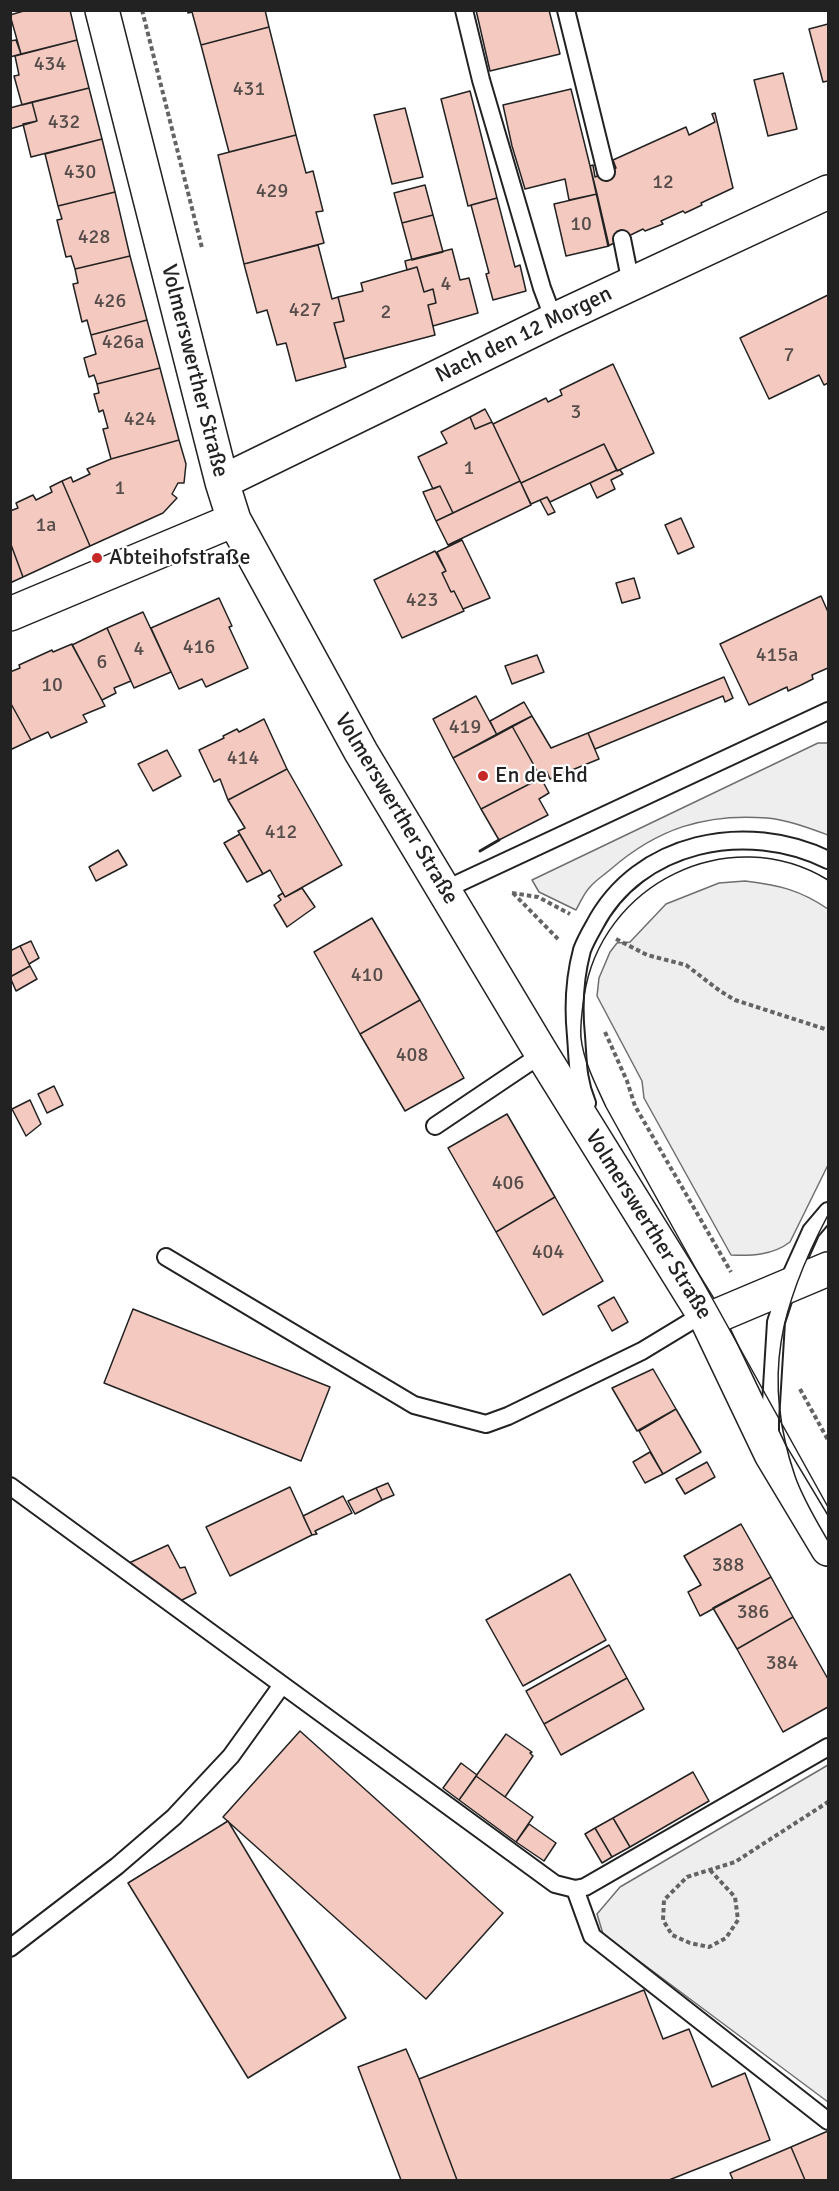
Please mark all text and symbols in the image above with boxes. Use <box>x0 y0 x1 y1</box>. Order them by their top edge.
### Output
house number: 434 <box>34 53 66 77</box>
house number: 431 <box>233 78 265 102</box>
house number: 432 <box>48 111 80 135</box>
house number: 430 <box>64 161 96 185</box>
house number: 12 <box>652 171 674 195</box>
house number: 429 <box>256 180 288 204</box>
house number: 10 <box>570 213 592 237</box>
house number: 428 <box>78 226 110 250</box>
street label: Volmerswerther Straße <box>155 262 233 480</box>
house number: 4 <box>441 273 451 297</box>
street label: Nach den 12 Morgen <box>431 281 617 389</box>
house number: 426 <box>94 290 126 314</box>
house number: 427 <box>289 299 321 323</box>
house number: 2 <box>381 301 391 325</box>
house number: 426a <box>102 331 144 355</box>
house number: 7 <box>784 344 794 368</box>
house number: 3 <box>571 401 581 425</box>
house number: 424 <box>124 408 156 432</box>
house number: 1 <box>464 457 474 481</box>
house number: 1 <box>115 477 125 501</box>
house number: 1a <box>36 514 56 538</box>
place label: Abteihofstraße <box>109 545 250 571</box>
marker: Abteihofstraße <box>90 551 104 565</box>
house number: 423 <box>406 589 438 613</box>
house number: 416 <box>183 636 215 660</box>
house number: 4 <box>134 638 144 662</box>
house number: 415a <box>756 644 798 668</box>
house number: 6 <box>97 651 107 675</box>
house number: 10 <box>41 674 63 698</box>
street label: Volmerswerther Straße <box>328 709 464 909</box>
house number: 419 <box>449 716 481 740</box>
house number: 414 <box>227 747 259 771</box>
place label: En de Ehd <box>495 763 588 789</box>
marker: En de Ehd <box>476 769 490 783</box>
house number: 412 <box>265 821 297 845</box>
house number: 410 <box>351 964 383 988</box>
house number: 408 <box>396 1044 428 1068</box>
street label: Volmerswerther Straße <box>579 1125 717 1325</box>
house number: 406 <box>492 1172 524 1196</box>
house number: 404 <box>532 1241 564 1265</box>
house number: 388 <box>712 1554 744 1578</box>
house number: 386 <box>737 1601 769 1625</box>
house number: 384 <box>766 1652 798 1676</box>

